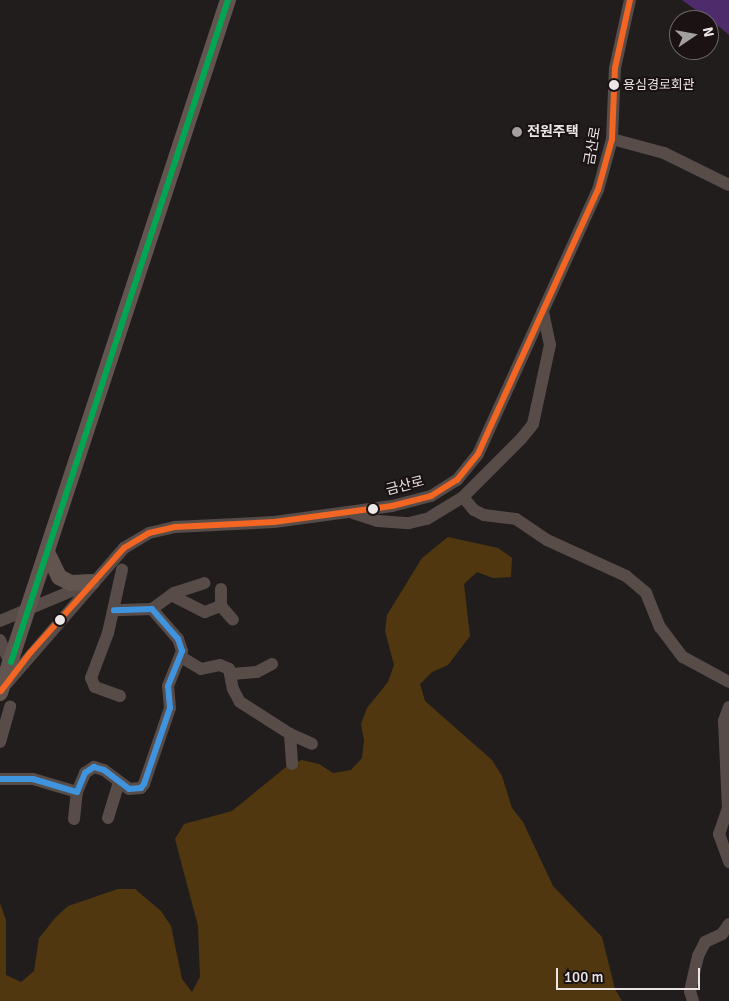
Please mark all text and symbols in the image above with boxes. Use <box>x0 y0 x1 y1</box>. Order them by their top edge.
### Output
north arrow <box>669 10 719 60</box>
text: N <box>699 25 718 39</box>
place label: 용심경로회관 <box>623 77 695 93</box>
marker: 용심경로회관 <box>609 80 619 90</box>
place label: 전원주택 <box>527 124 579 140</box>
marker: 전원주택 <box>511 126 523 138</box>
street label: 금산로 <box>581 126 605 166</box>
street label: 금산로 <box>384 473 426 499</box>
unlabelled marker <box>368 504 378 514</box>
unlabelled marker <box>55 615 65 625</box>
scale bar <box>559 958 703 990</box>
text: 100 m <box>564 968 604 986</box>

